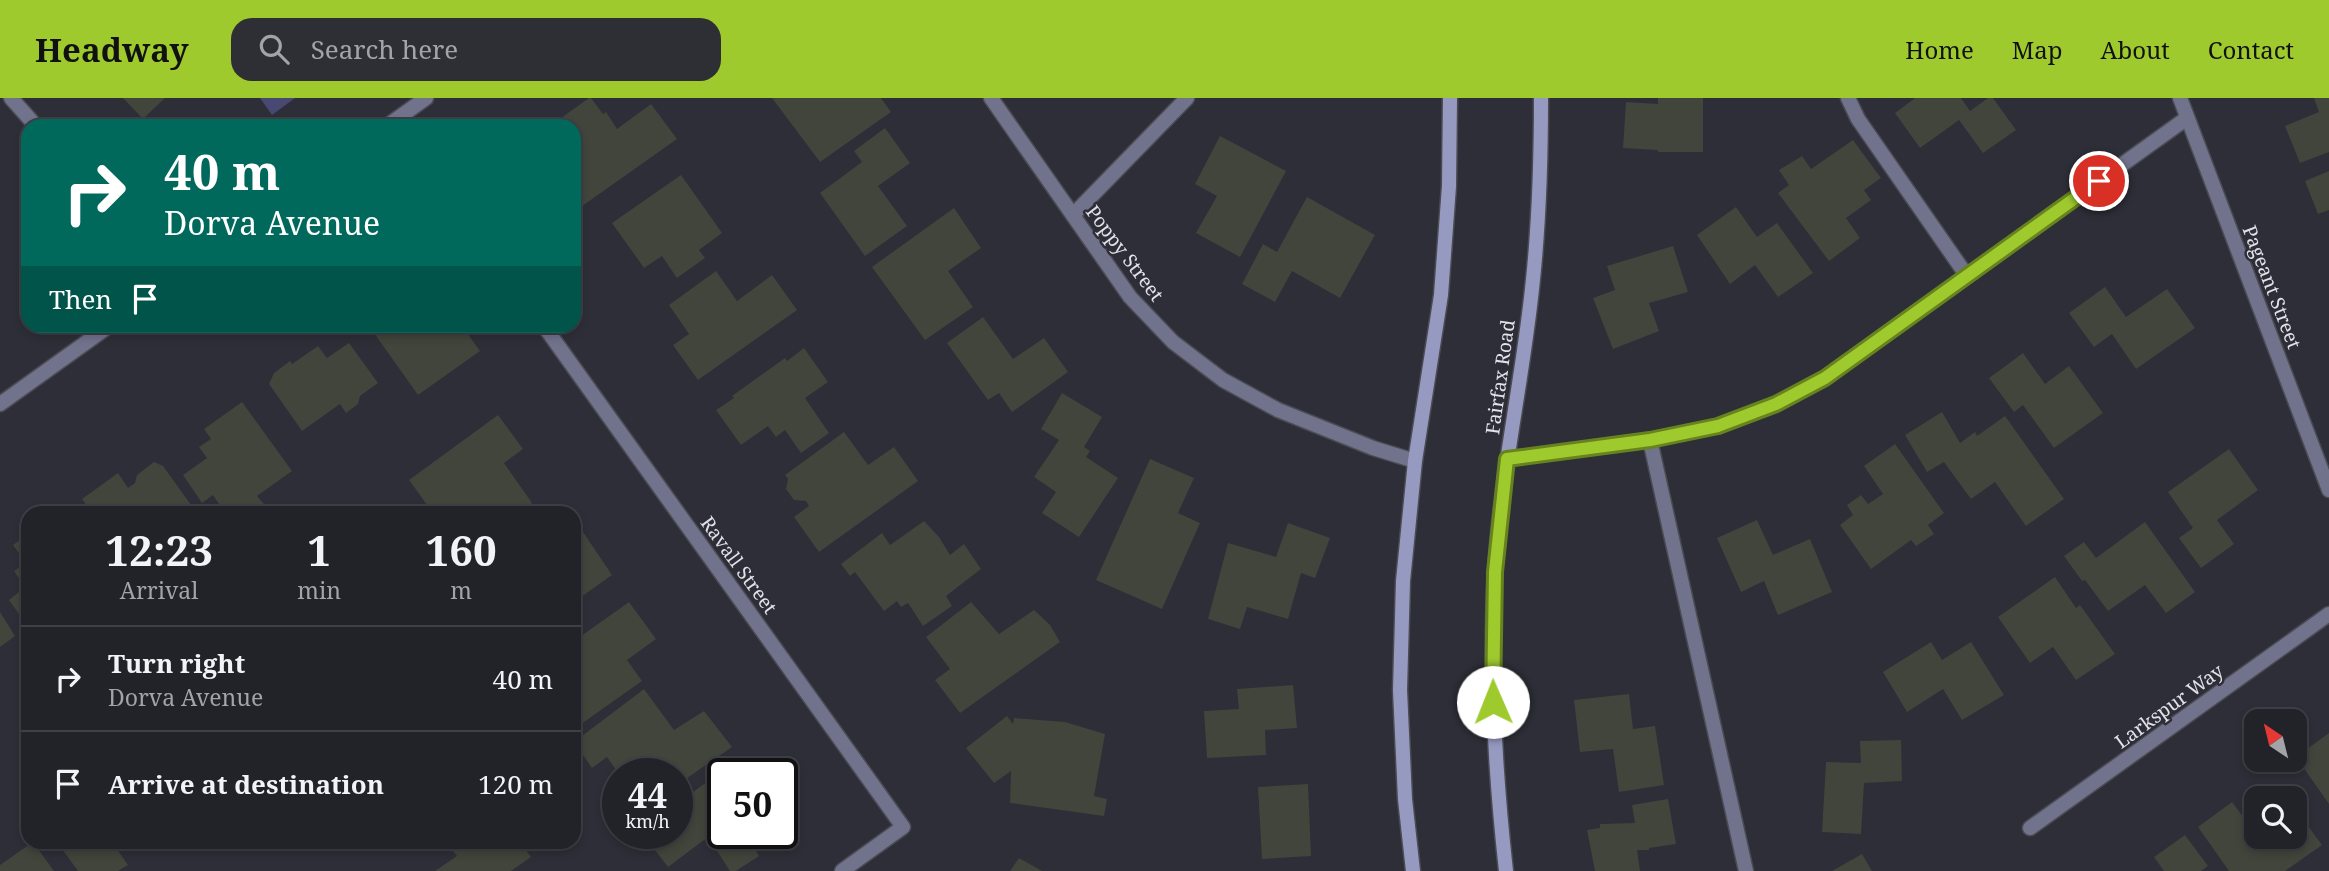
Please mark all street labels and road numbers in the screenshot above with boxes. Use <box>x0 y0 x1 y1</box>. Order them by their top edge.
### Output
street label: Poppy Street <box>1080 200 1170 307</box>
street label: Pageant Street <box>2237 222 2308 353</box>
street label: Fairfax Road <box>1479 318 1521 436</box>
street label: Ravall Street <box>695 511 783 619</box>
street label: Larkspur Way <box>2109 658 2229 754</box>

